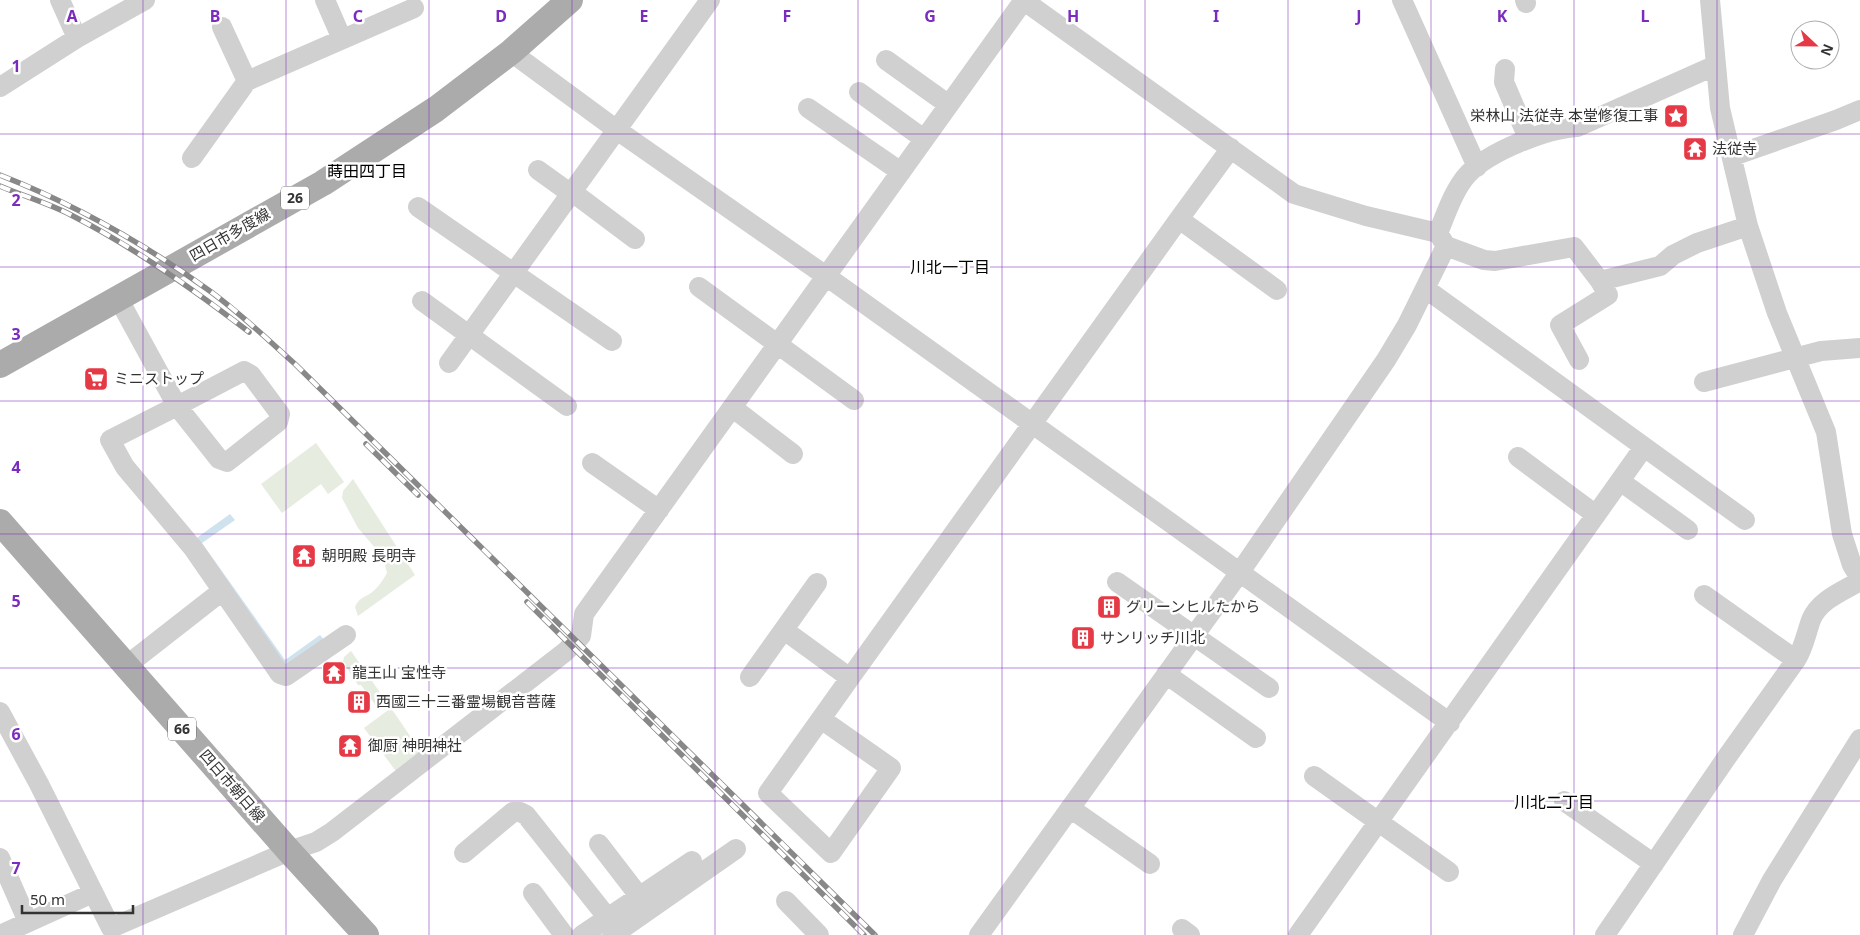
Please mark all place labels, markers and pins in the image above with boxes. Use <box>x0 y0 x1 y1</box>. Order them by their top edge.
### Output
place icon: 栄林山 法従寺 本堂修復工事 <box>1663 103 1689 129</box>
place label: 栄林山 法従寺 本堂修復工事 <box>1470 105 1658 125</box>
temple icon: 法従寺 <box>1682 136 1708 162</box>
place label: 法従寺 <box>1712 138 1757 158</box>
supermarket icon: ミニストップ <box>83 366 109 392</box>
place label: ミニストップ <box>114 368 204 388</box>
temple icon: 朝明殿 長明寺 <box>291 543 317 569</box>
place label: 朝明殿 長明寺 <box>322 545 416 565</box>
building icon: グリーンヒルたから <box>1096 594 1122 620</box>
place label: グリーンヒルたから <box>1126 596 1260 616</box>
building icon: サンリッチ川北 <box>1070 625 1096 651</box>
place label: サンリッチ川北 <box>1100 627 1205 647</box>
temple icon: 龍王山 宝性寺 <box>321 660 347 686</box>
place label: 龍王山 宝性寺 <box>352 662 446 682</box>
building icon: 西國三十三番霊場観音菩薩 <box>346 689 372 715</box>
place label: 西國三十三番霊場観音菩薩 <box>376 691 556 711</box>
temple icon: 御厨 神明神社 <box>337 733 363 759</box>
place label: 御厨 神明神社 <box>368 735 462 755</box>

